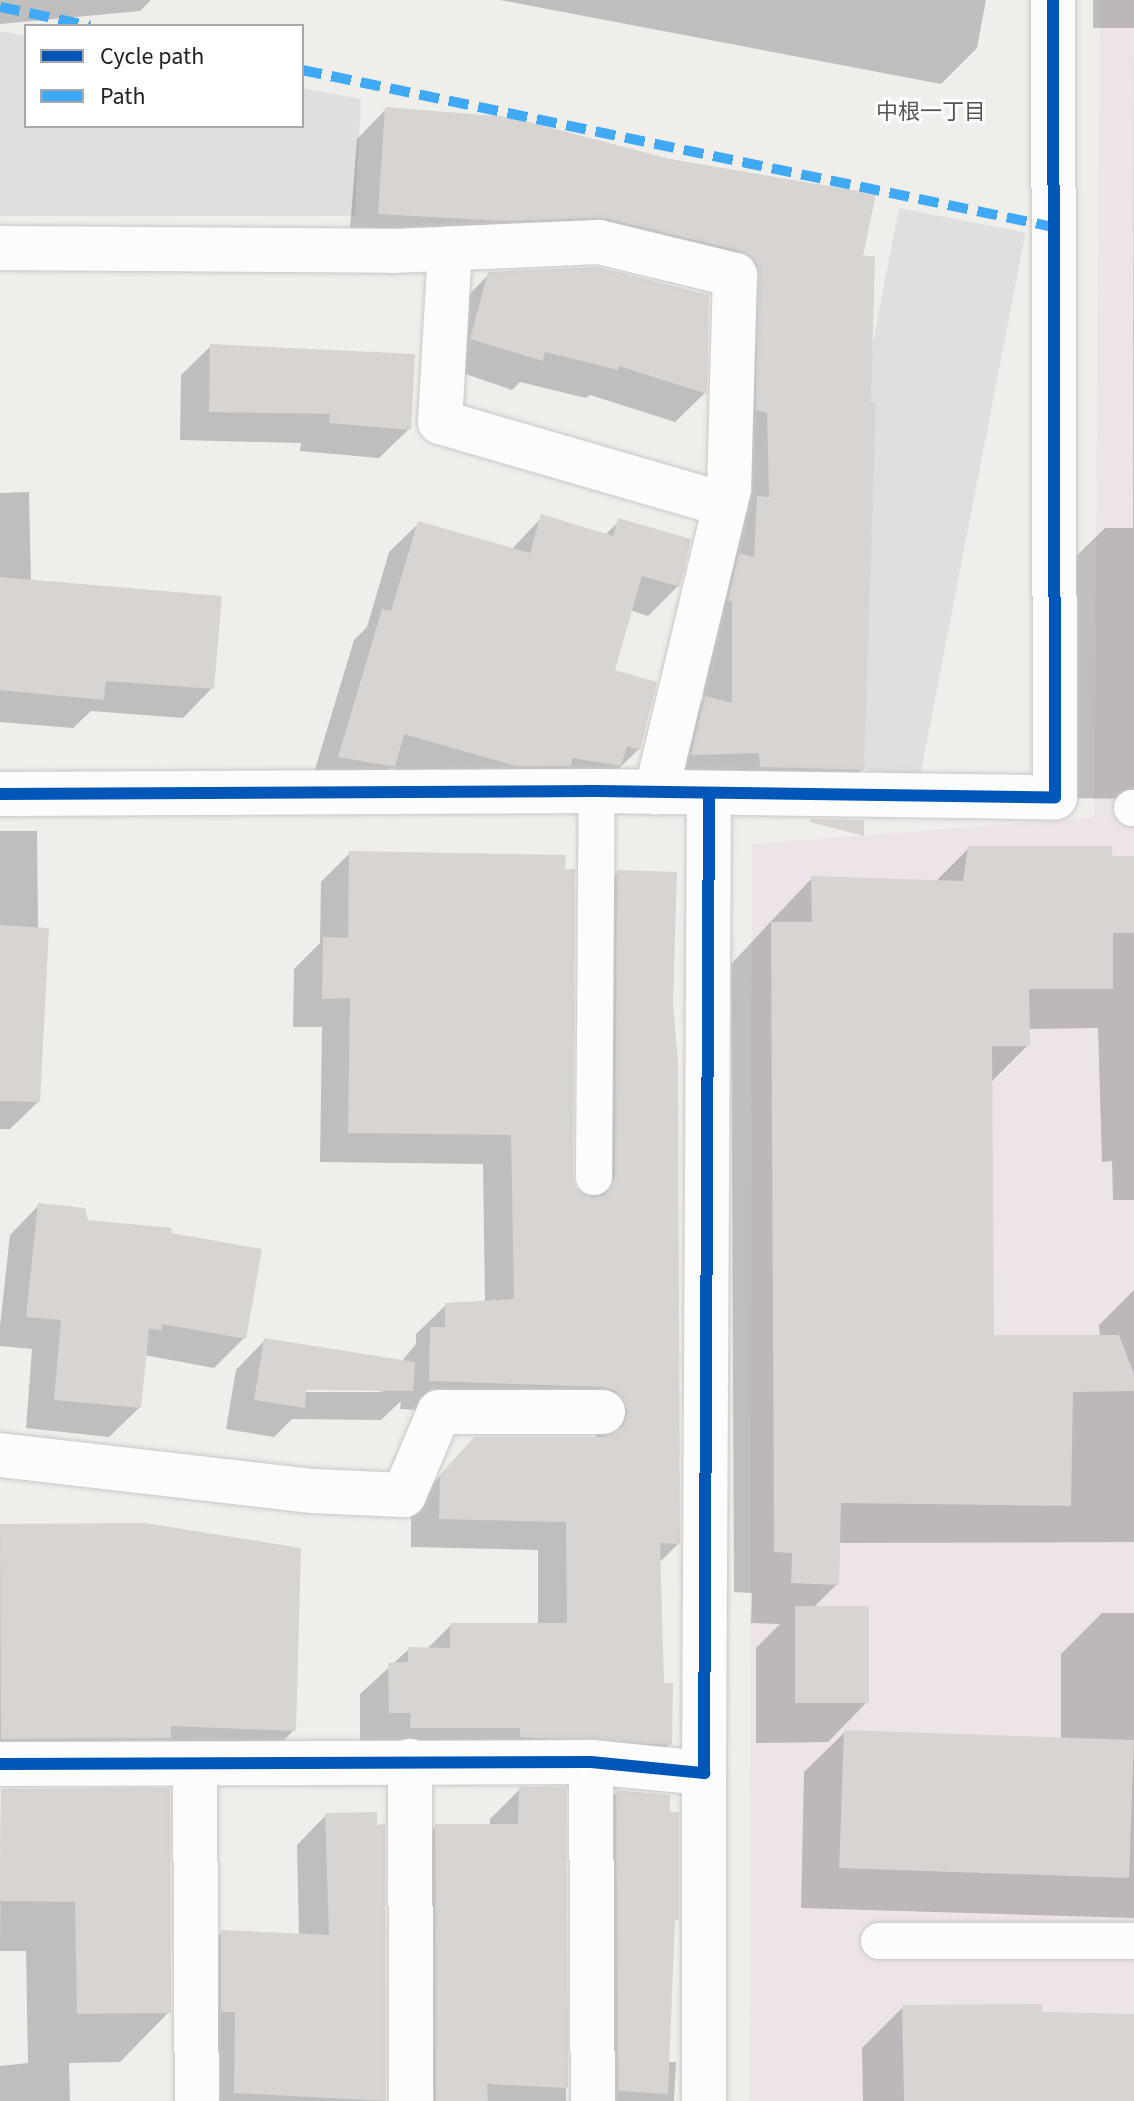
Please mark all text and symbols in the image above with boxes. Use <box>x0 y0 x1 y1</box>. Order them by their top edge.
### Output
legend <box>24 24 304 128</box>
text: Cycle path <box>100 39 204 74</box>
text: Path <box>100 79 146 114</box>
district label: 中根一丁目 <box>876 100 986 126</box>

